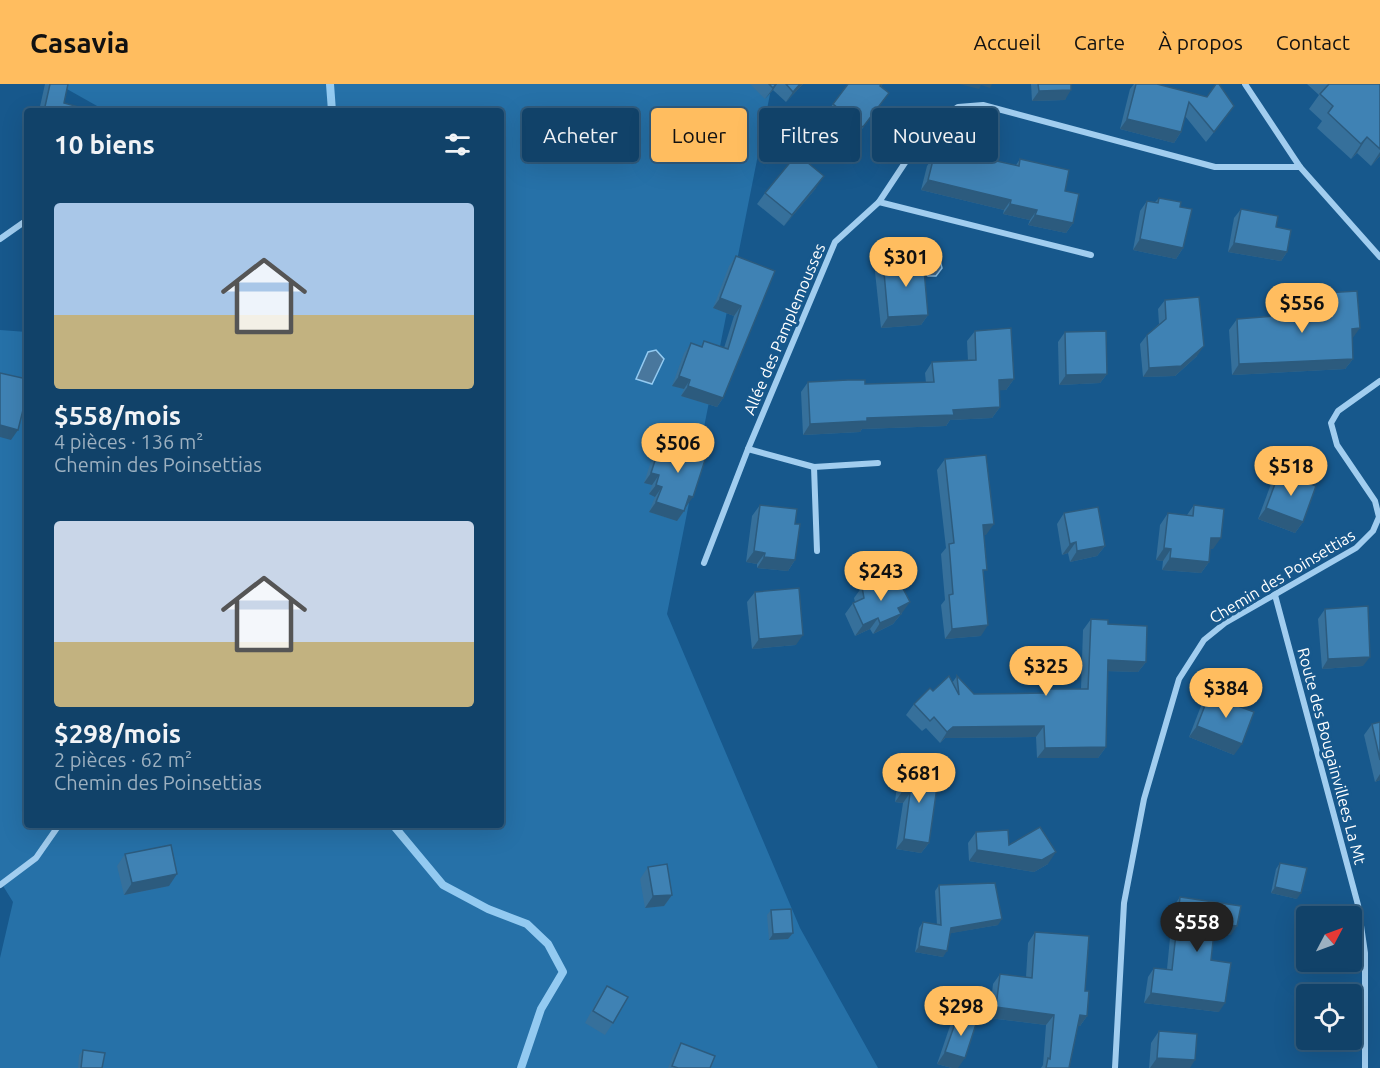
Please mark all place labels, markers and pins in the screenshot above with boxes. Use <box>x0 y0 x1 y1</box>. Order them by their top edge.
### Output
pin: $301 <box>870 237 942 288</box>
pin: $556 <box>1266 283 1338 334</box>
pin: $506 <box>642 423 714 474</box>
pin: $518 <box>1255 446 1327 497</box>
pin: $243 <box>845 551 917 602</box>
pin: $325 <box>1010 646 1082 697</box>
pin: $384 <box>1190 668 1262 719</box>
pin: $681 <box>883 753 955 804</box>
pin: $558 <box>1161 902 1233 953</box>
pin: $298 <box>925 986 997 1037</box>

